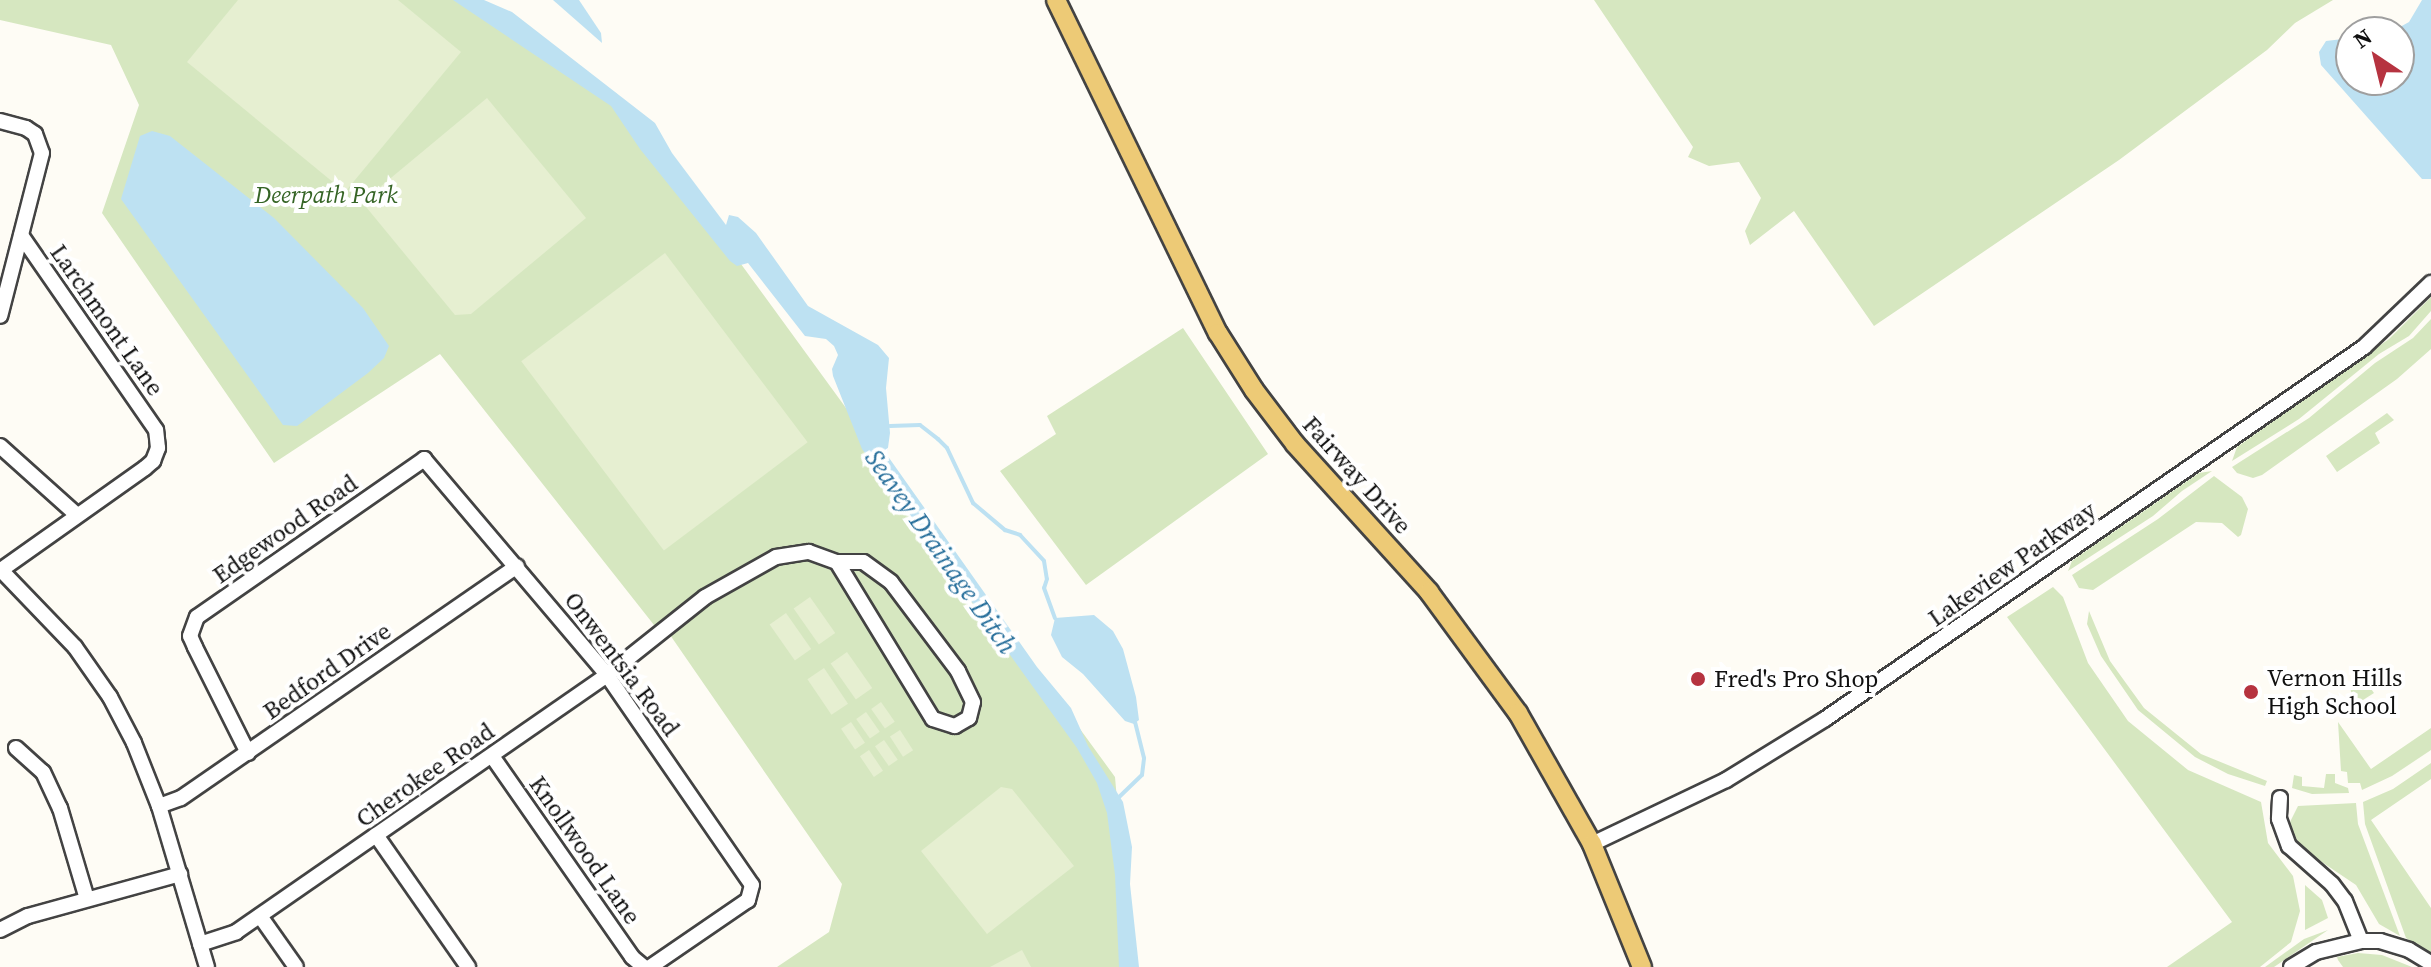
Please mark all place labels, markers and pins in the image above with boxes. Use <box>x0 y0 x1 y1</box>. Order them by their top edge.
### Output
place label: Vernon Hills High School <box>2267 664 2403 720</box>
place label: Fred's Pro Shop <box>1714 665 1878 693</box>
marker: Fred's Pro Shop <box>1689 670 1707 688</box>
marker: Vernon Hills High School <box>2242 683 2260 701</box>

